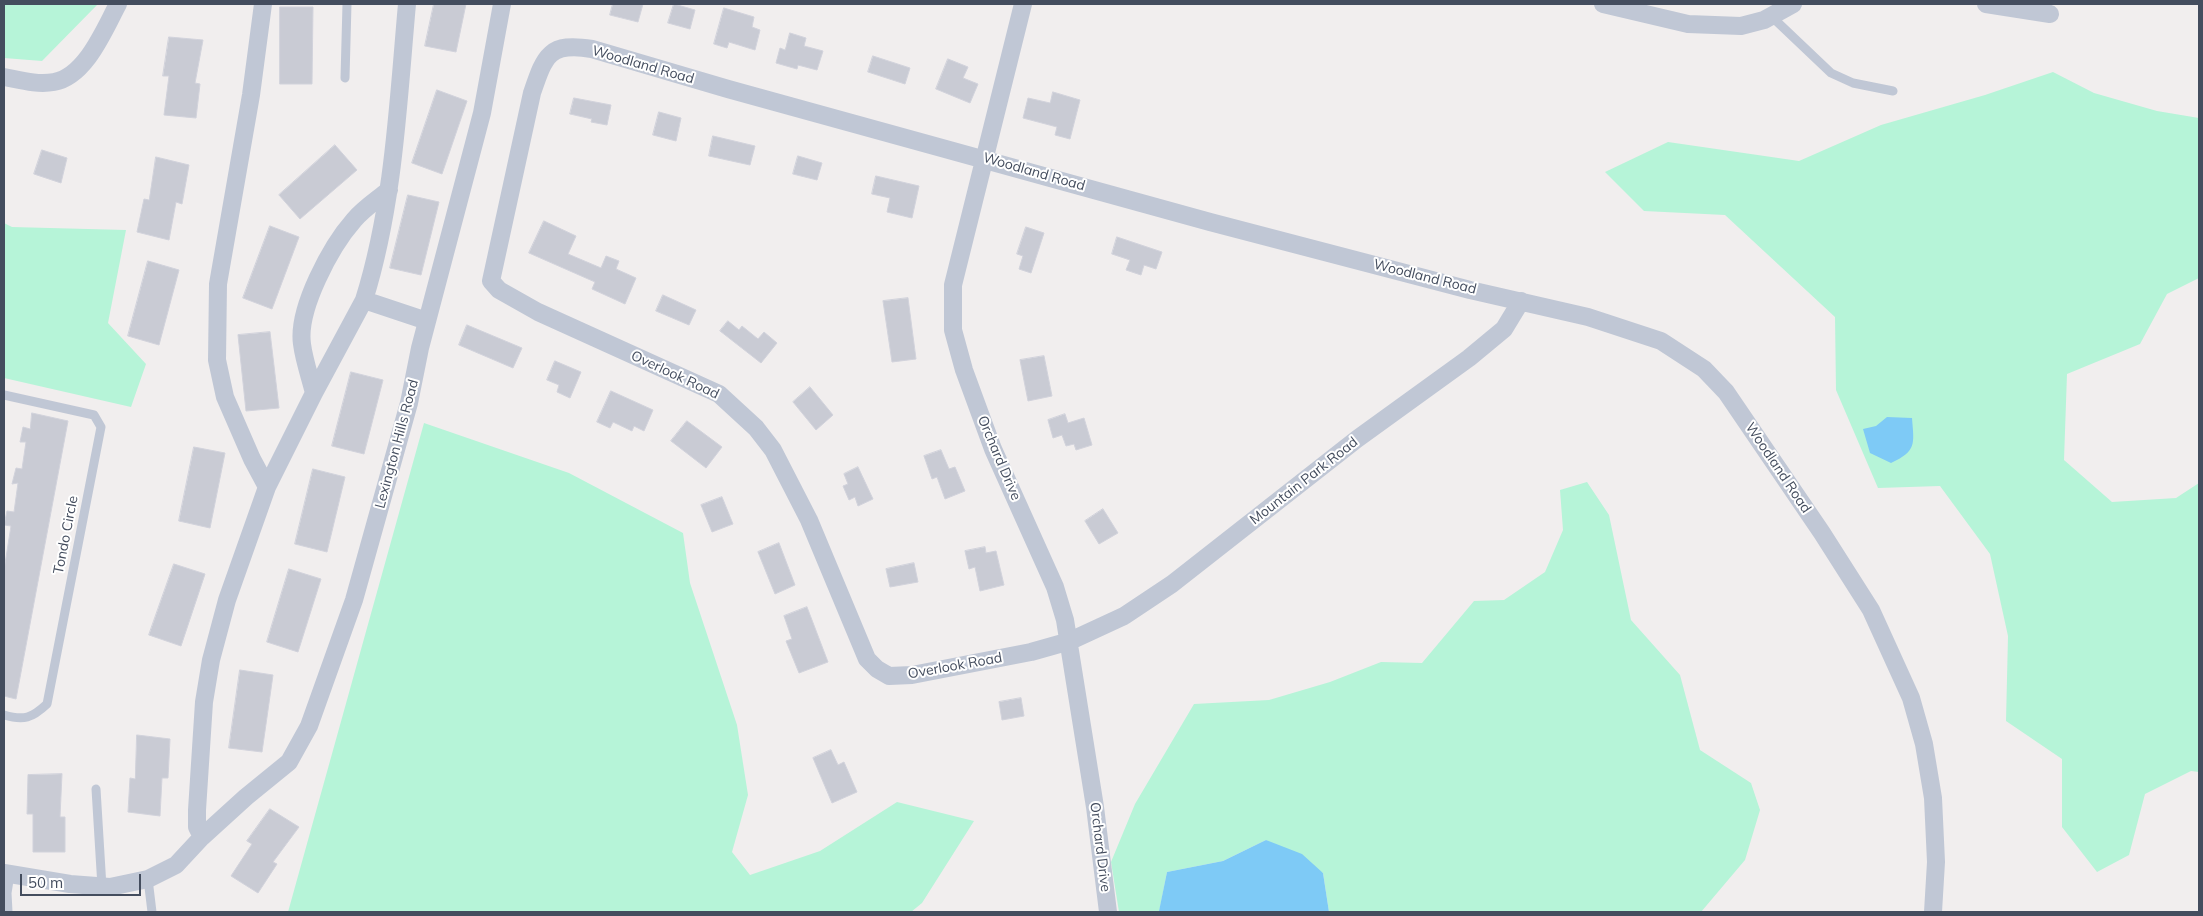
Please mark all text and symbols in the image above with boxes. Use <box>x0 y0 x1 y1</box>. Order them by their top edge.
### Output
street label: Woodland Road <box>590 42 696 88</box>
street label: Woodland Road <box>981 149 1087 195</box>
street label: Woodland Road <box>1372 256 1478 298</box>
street label: Overlook Road <box>628 347 722 403</box>
street label: Lexington Hills Road <box>372 378 422 510</box>
street label: Orchard Drive <box>974 413 1024 503</box>
street label: Woodland Road <box>1742 420 1814 516</box>
street label: Mountain Park Road <box>1247 434 1361 528</box>
street label: Tondo Circle <box>50 494 82 576</box>
street label: Overlook Road <box>907 649 1003 683</box>
street label: Orchard Drive <box>1086 801 1114 893</box>
scale bar <box>22 864 144 896</box>
text: 50 m <box>28 873 63 892</box>

